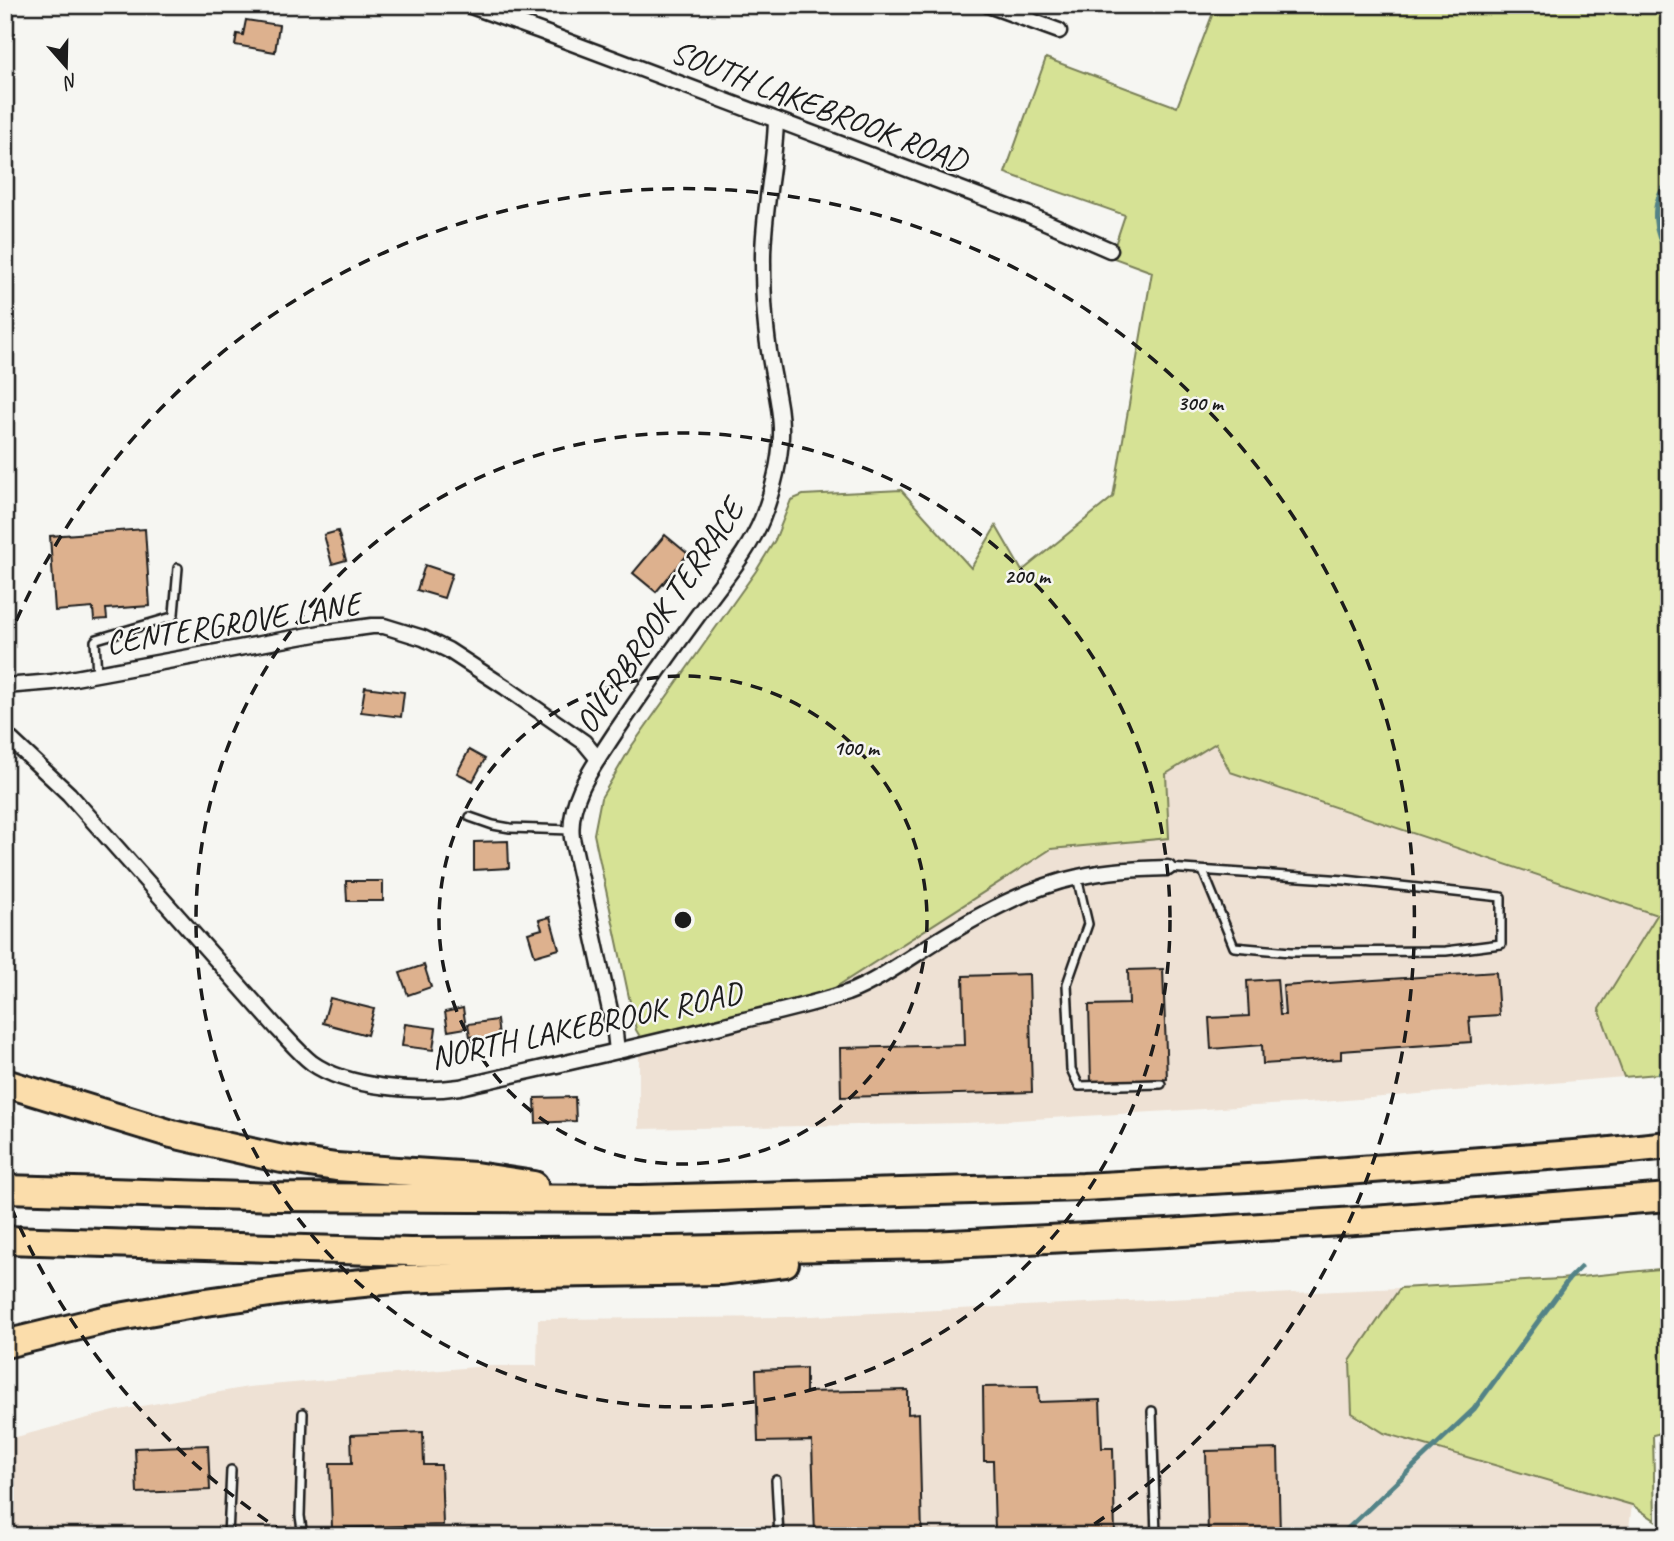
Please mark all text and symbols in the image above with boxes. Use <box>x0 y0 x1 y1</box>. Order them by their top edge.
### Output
street label: SOUTH LAKEBROOK ROAD <box>665 30 976 183</box>
north arrow <box>32 32 102 102</box>
text: N <box>59 68 81 95</box>
text: 300 m <box>1177 390 1225 416</box>
street label: OVERBROOK TERRACE <box>565 487 755 741</box>
text: 200 m <box>1004 563 1052 589</box>
street label: CENTERGROVE LANE <box>103 582 367 664</box>
text: 100 m <box>833 735 881 761</box>
centre of rings <box>671 908 695 932</box>
street label: NORTH LAKEBROOK ROAD <box>427 971 748 1078</box>

